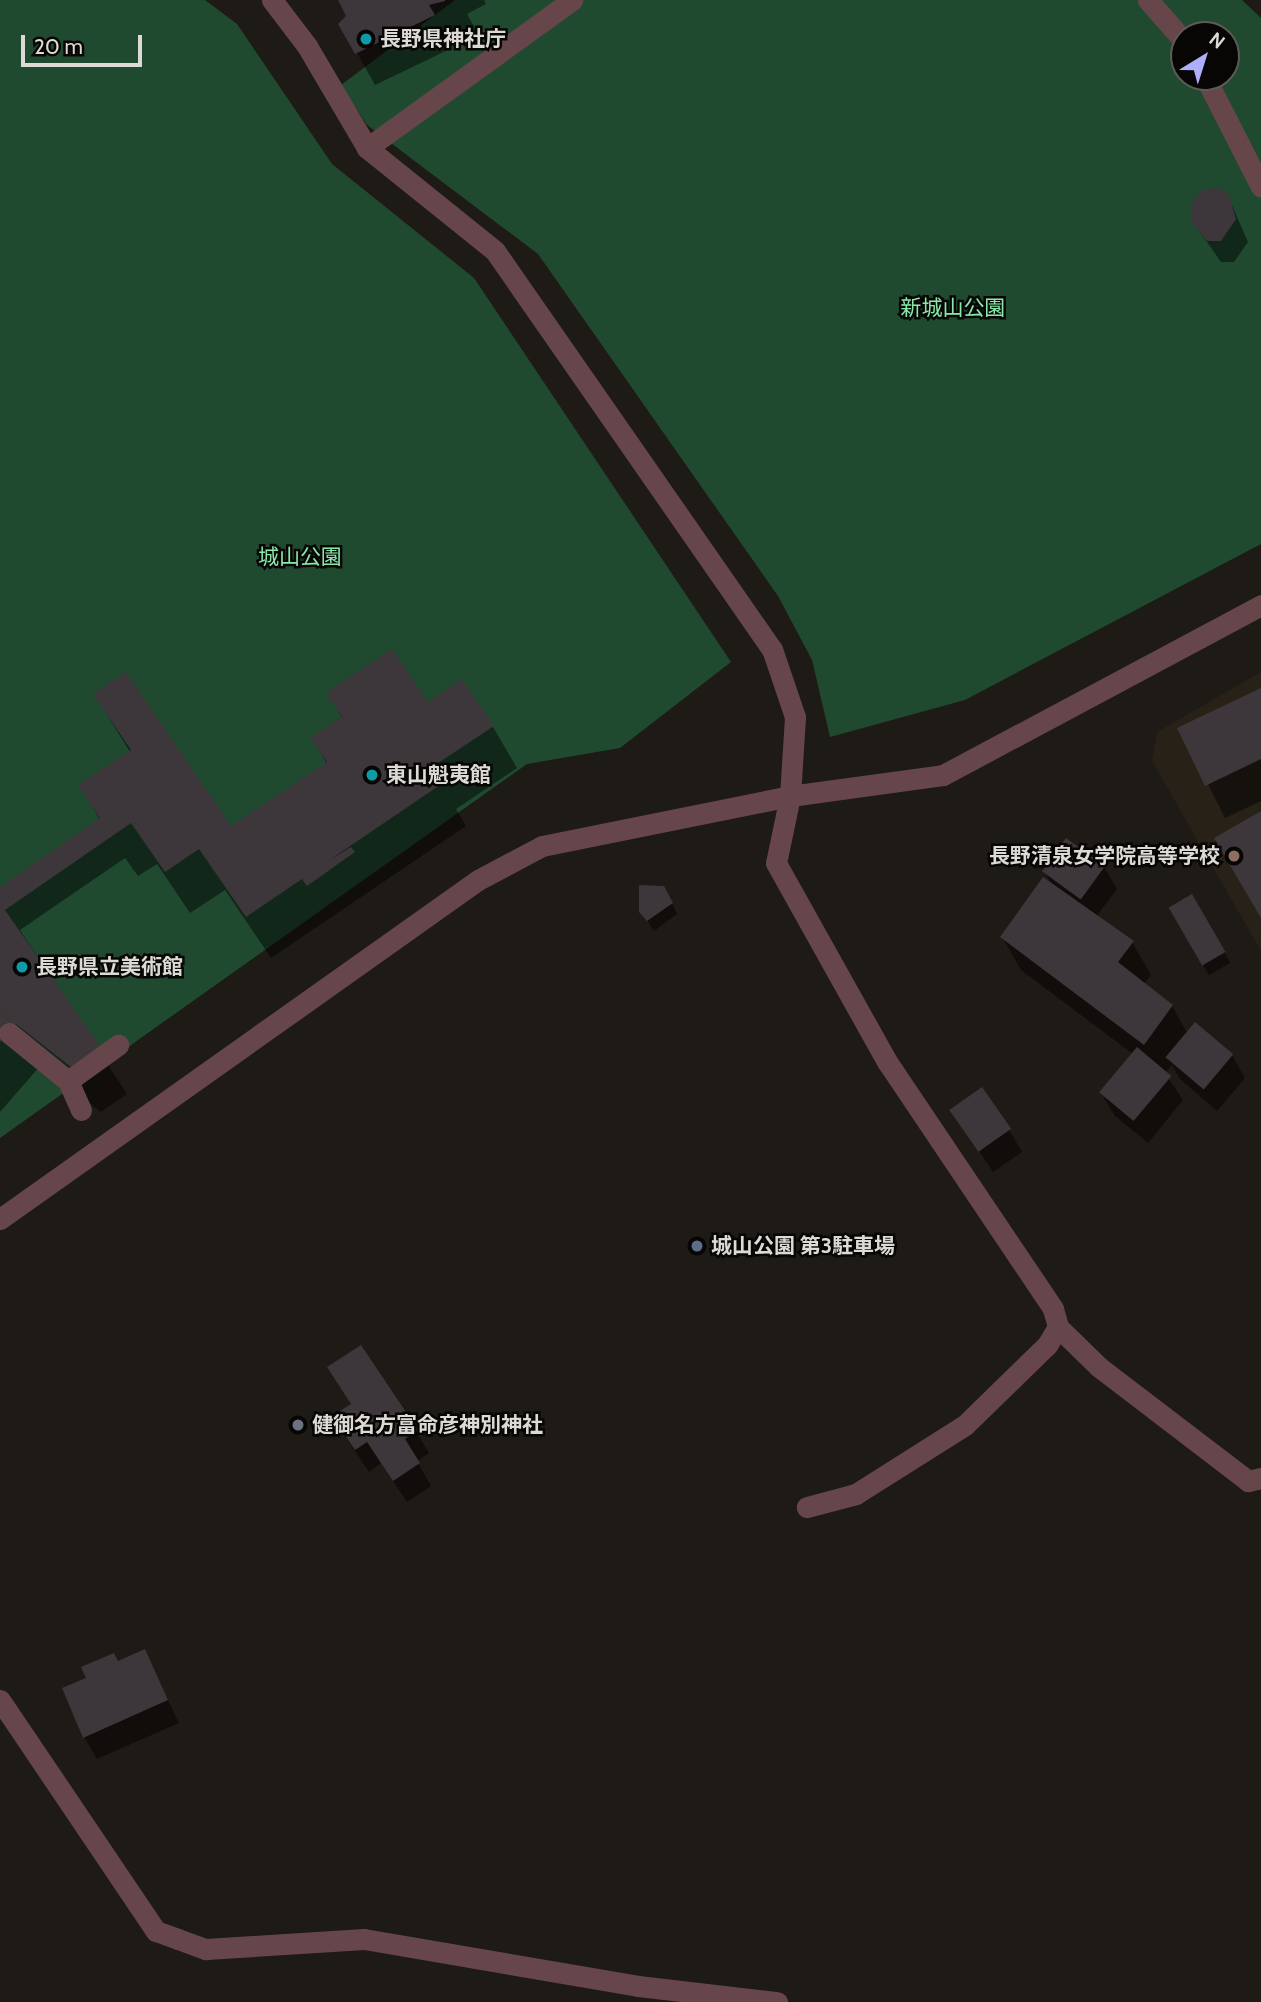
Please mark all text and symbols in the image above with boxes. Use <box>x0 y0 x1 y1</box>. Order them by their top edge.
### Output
scale bar <box>24 21 145 65</box>
north arrow <box>1170 21 1240 91</box>
place label: 長野県神社庁 <box>380 26 506 52</box>
text: N <box>1205 27 1229 54</box>
marker: 長野県神社庁 <box>358 31 374 47</box>
text: 20 m <box>34 34 83 59</box>
park label: 新城山公園 <box>901 295 1005 321</box>
park label: 城山公園 <box>258 544 342 570</box>
place label: 東山魁夷館 <box>386 762 491 788</box>
marker: 東山魁夷館 <box>364 767 380 783</box>
place label: 長野清泉女学院高等学校 <box>989 843 1220 869</box>
marker: 長野清泉女学院高等学校 <box>1226 848 1242 864</box>
place label: 長野県立美術館 <box>36 954 183 980</box>
marker: 長野県立美術館 <box>14 959 30 975</box>
place label: 城山公園 第3駐車場 <box>711 1233 895 1259</box>
marker: 城山公園 第3駐車場 <box>689 1238 705 1254</box>
place label: 健御名方富命彦神別神社 <box>312 1412 543 1438</box>
marker: 健御名方富命彦神別神社 <box>290 1417 306 1433</box>

